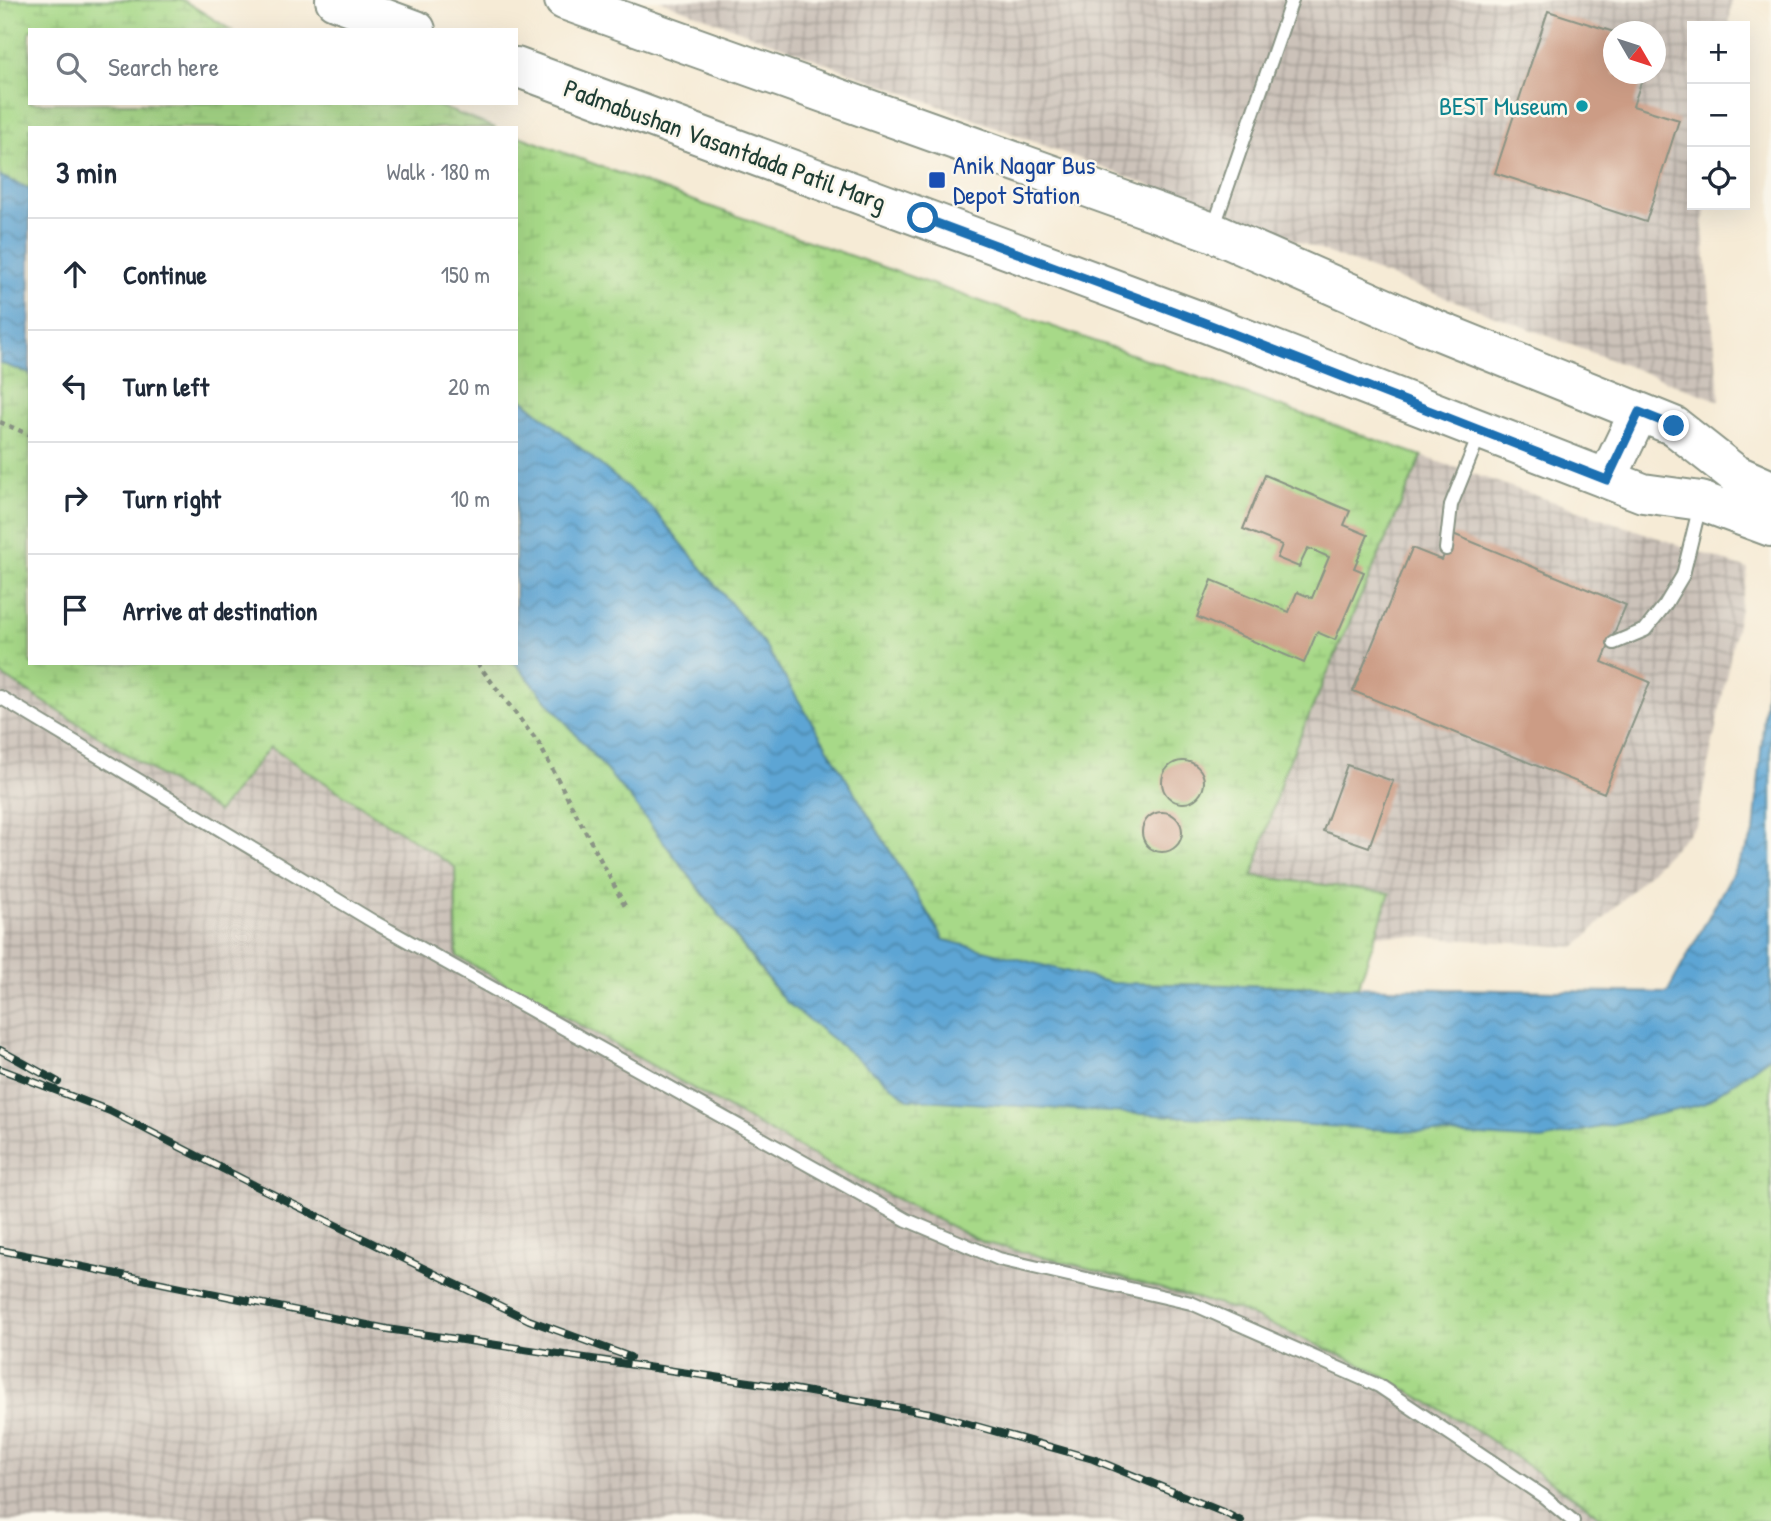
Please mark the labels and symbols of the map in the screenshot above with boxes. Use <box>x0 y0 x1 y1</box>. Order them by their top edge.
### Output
north arrow <box>1603 21 1666 84</box>
street label: Padmabushan Vasantdada Patil Marg <box>559 70 891 219</box>
place label: BEST Museum <box>1439 88 1568 123</box>
marker: BEST Museum <box>1574 98 1590 114</box>
place label: Anik Nagar Bus Depot Station <box>953 147 1095 212</box>
marker: Anik Nagar Bus Depot Station <box>927 170 947 190</box>
route start <box>907 202 938 233</box>
route end <box>1658 410 1689 441</box>

